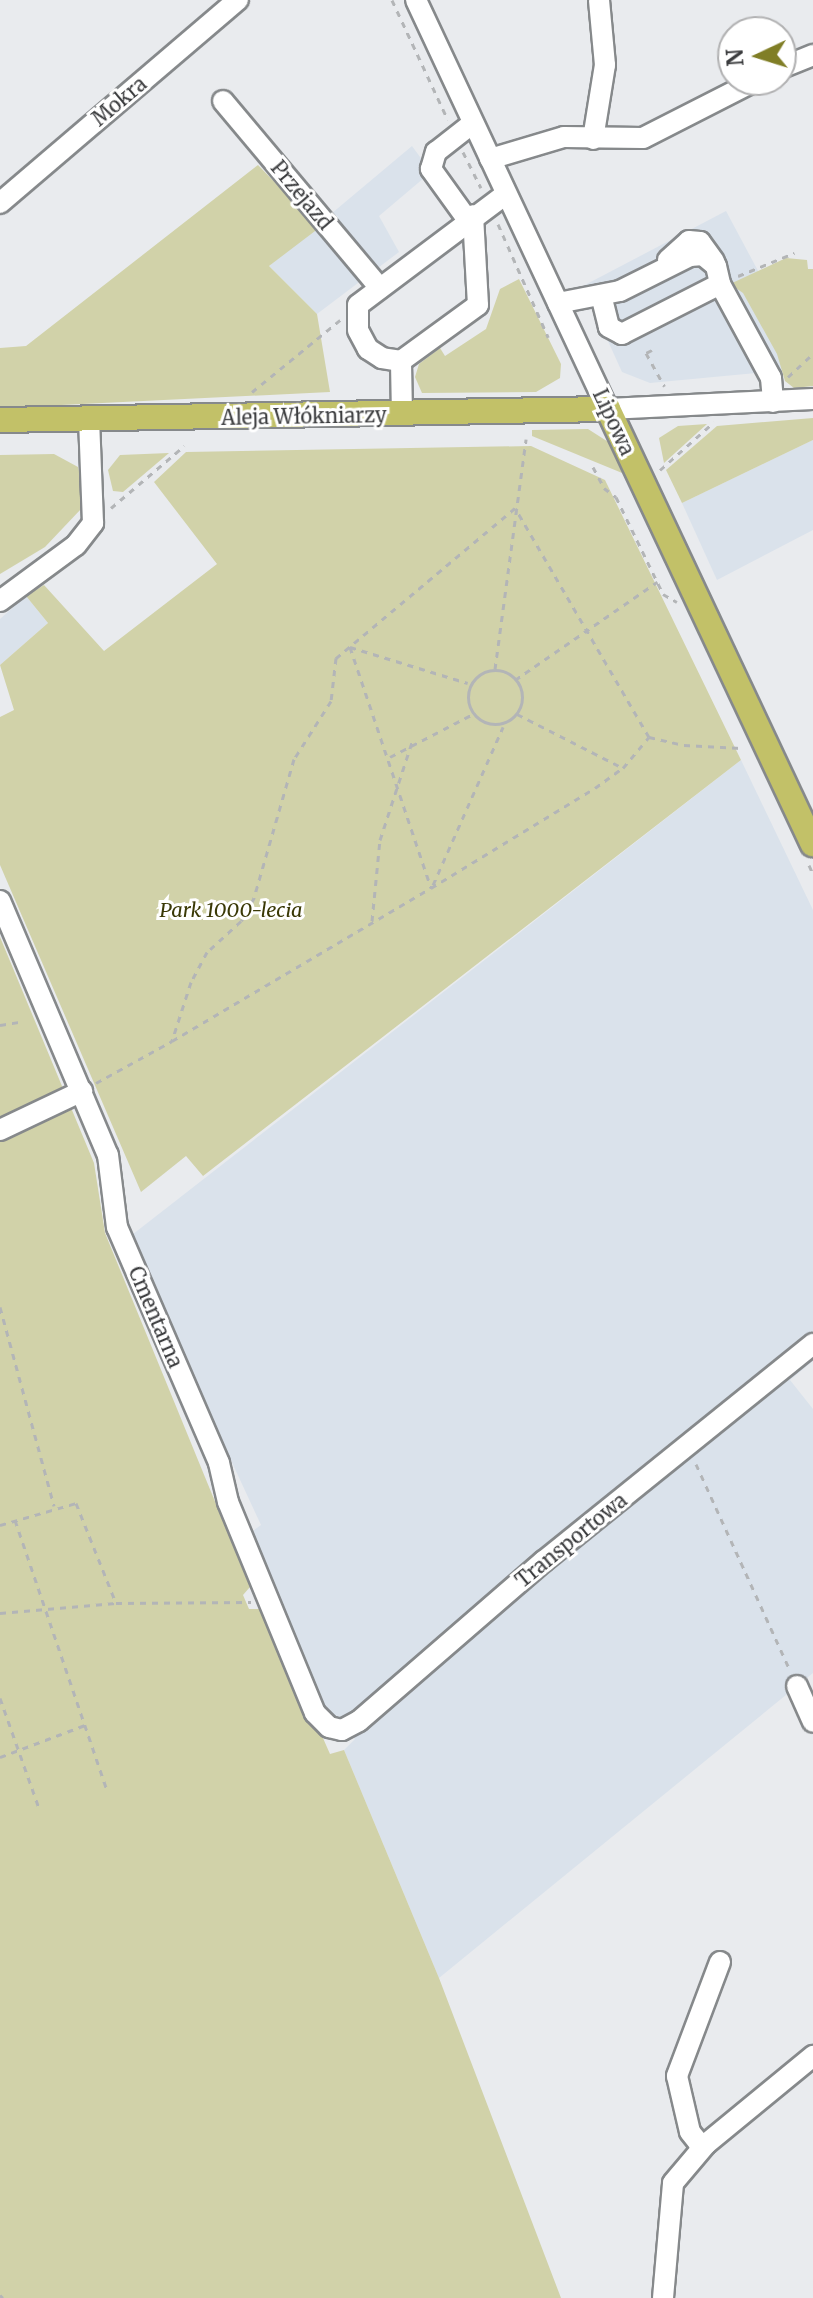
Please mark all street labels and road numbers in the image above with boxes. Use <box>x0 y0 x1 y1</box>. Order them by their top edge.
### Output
street label: Mokra <box>87 71 151 131</box>
street label: Przejazd <box>266 156 338 234</box>
street label: Lipowa <box>588 385 640 459</box>
street label: Aleja Włókniarzy <box>221 403 387 429</box>
street label: Cmentarna <box>124 1263 188 1371</box>
street label: Transportowa <box>510 1488 632 1592</box>

